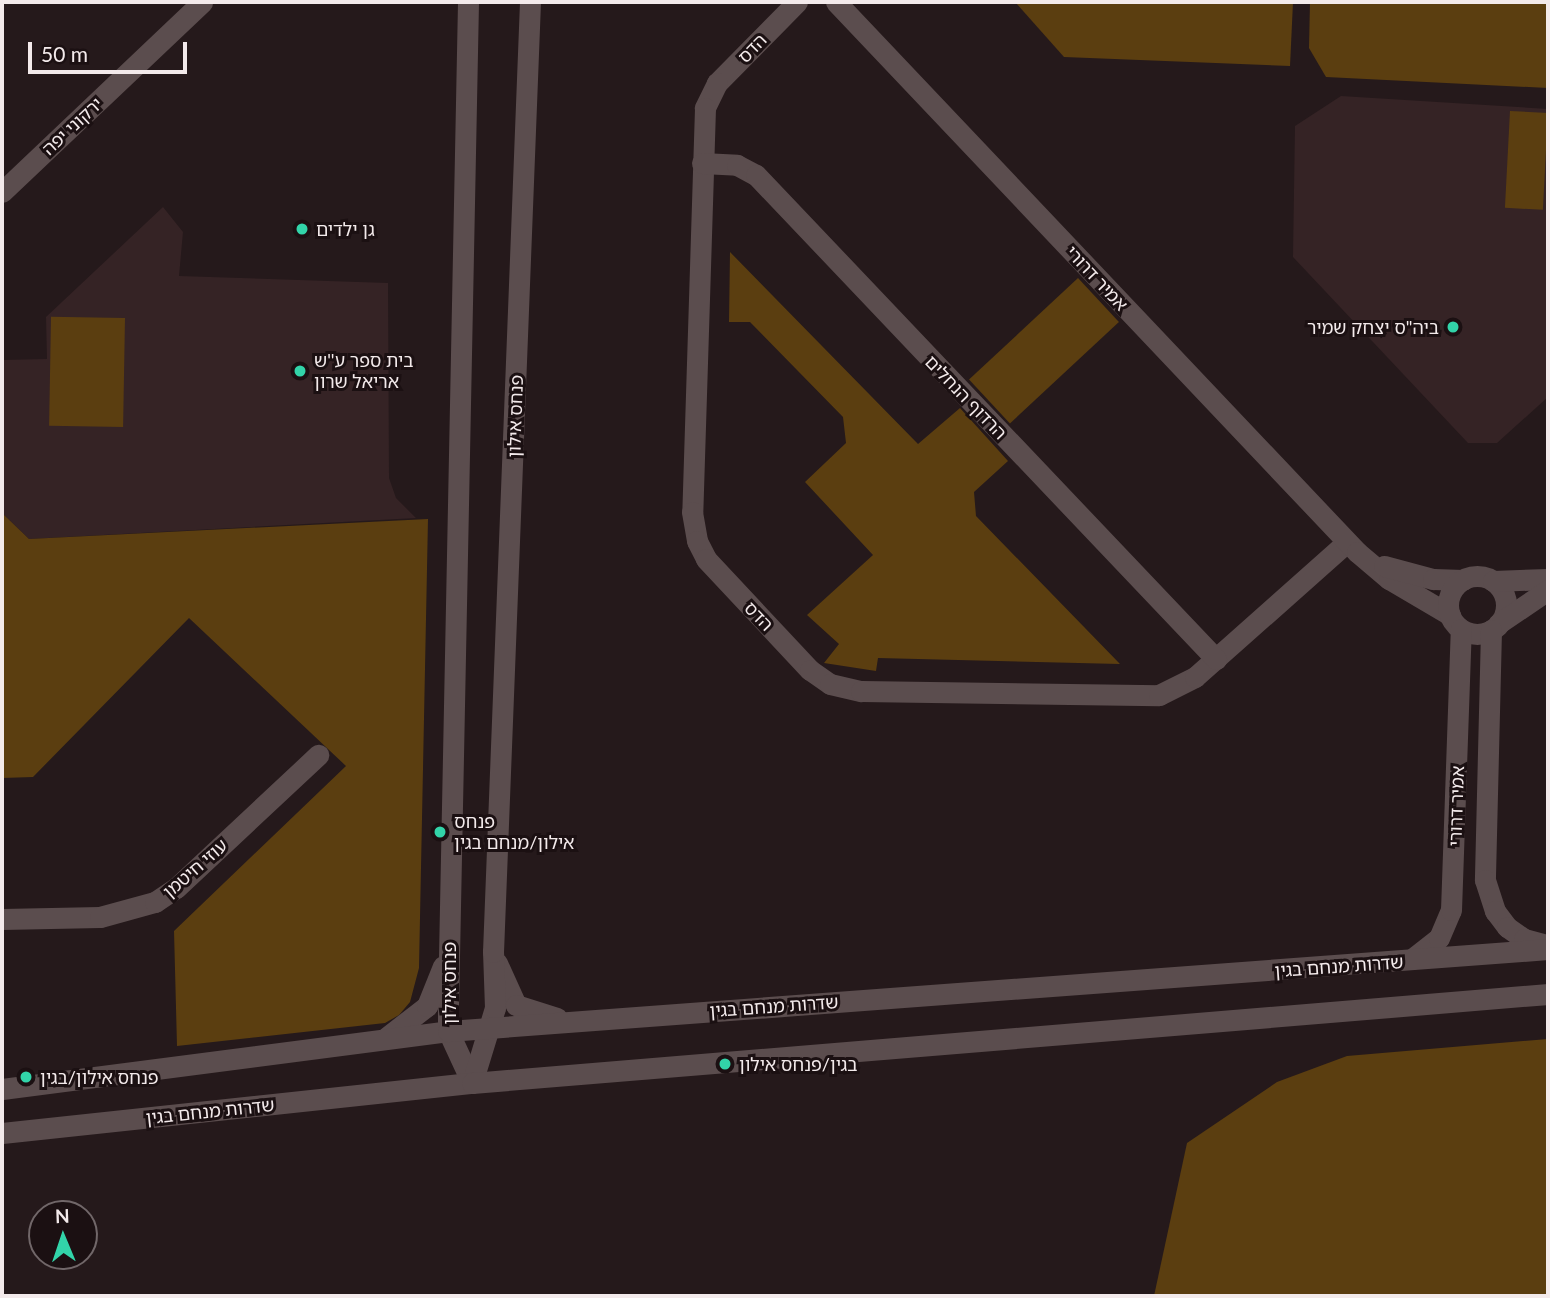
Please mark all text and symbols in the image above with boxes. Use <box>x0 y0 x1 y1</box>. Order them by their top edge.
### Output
scale bar <box>32 28 191 72</box>
street label: הדס <box>733 29 771 67</box>
text: 50 m <box>41 41 88 66</box>
street label: ירקוני יפה <box>37 93 107 159</box>
place label: גן ילדים <box>316 218 375 240</box>
marker: גן ילדים <box>294 221 310 237</box>
street label: אמיר דרורי <box>1062 241 1132 315</box>
place label: ביה"ס יצחק שמיר <box>1307 316 1439 338</box>
marker: ביה"ס יצחק שמיר <box>1445 319 1461 335</box>
place label: בית ספר ע''ש אריאל שרון <box>314 350 414 392</box>
street label: הרדוף הנחלים <box>921 351 1011 443</box>
marker: בית ספר ע''ש אריאל שרון <box>292 363 308 379</box>
street label: פנחס אילון <box>503 374 527 458</box>
street label: הדס <box>740 597 778 635</box>
street label: אמיר דרורי <box>1444 765 1468 847</box>
place label: פנחס אילון/מנחם בגין <box>454 811 574 854</box>
marker: פנחס אילון/מנחם בגין <box>432 824 448 840</box>
street label: עוזי חיטמן <box>158 834 232 902</box>
street label: פנחס אילון <box>438 942 460 1024</box>
street label: שדרות מנחם בגין <box>1274 951 1404 981</box>
street label: שדרות מנחם בגין <box>709 991 839 1021</box>
place label: בגין/פנחס אילון <box>739 1053 858 1075</box>
marker: בגין/פנחס אילון <box>717 1056 733 1072</box>
place label: פנחס אילון/בגין <box>40 1066 159 1088</box>
marker: פנחס אילון/בגין <box>18 1069 34 1085</box>
street label: שדרות מנחם בגין <box>145 1094 275 1128</box>
north arrow <box>28 1200 98 1270</box>
text: N <box>55 1204 70 1227</box>

